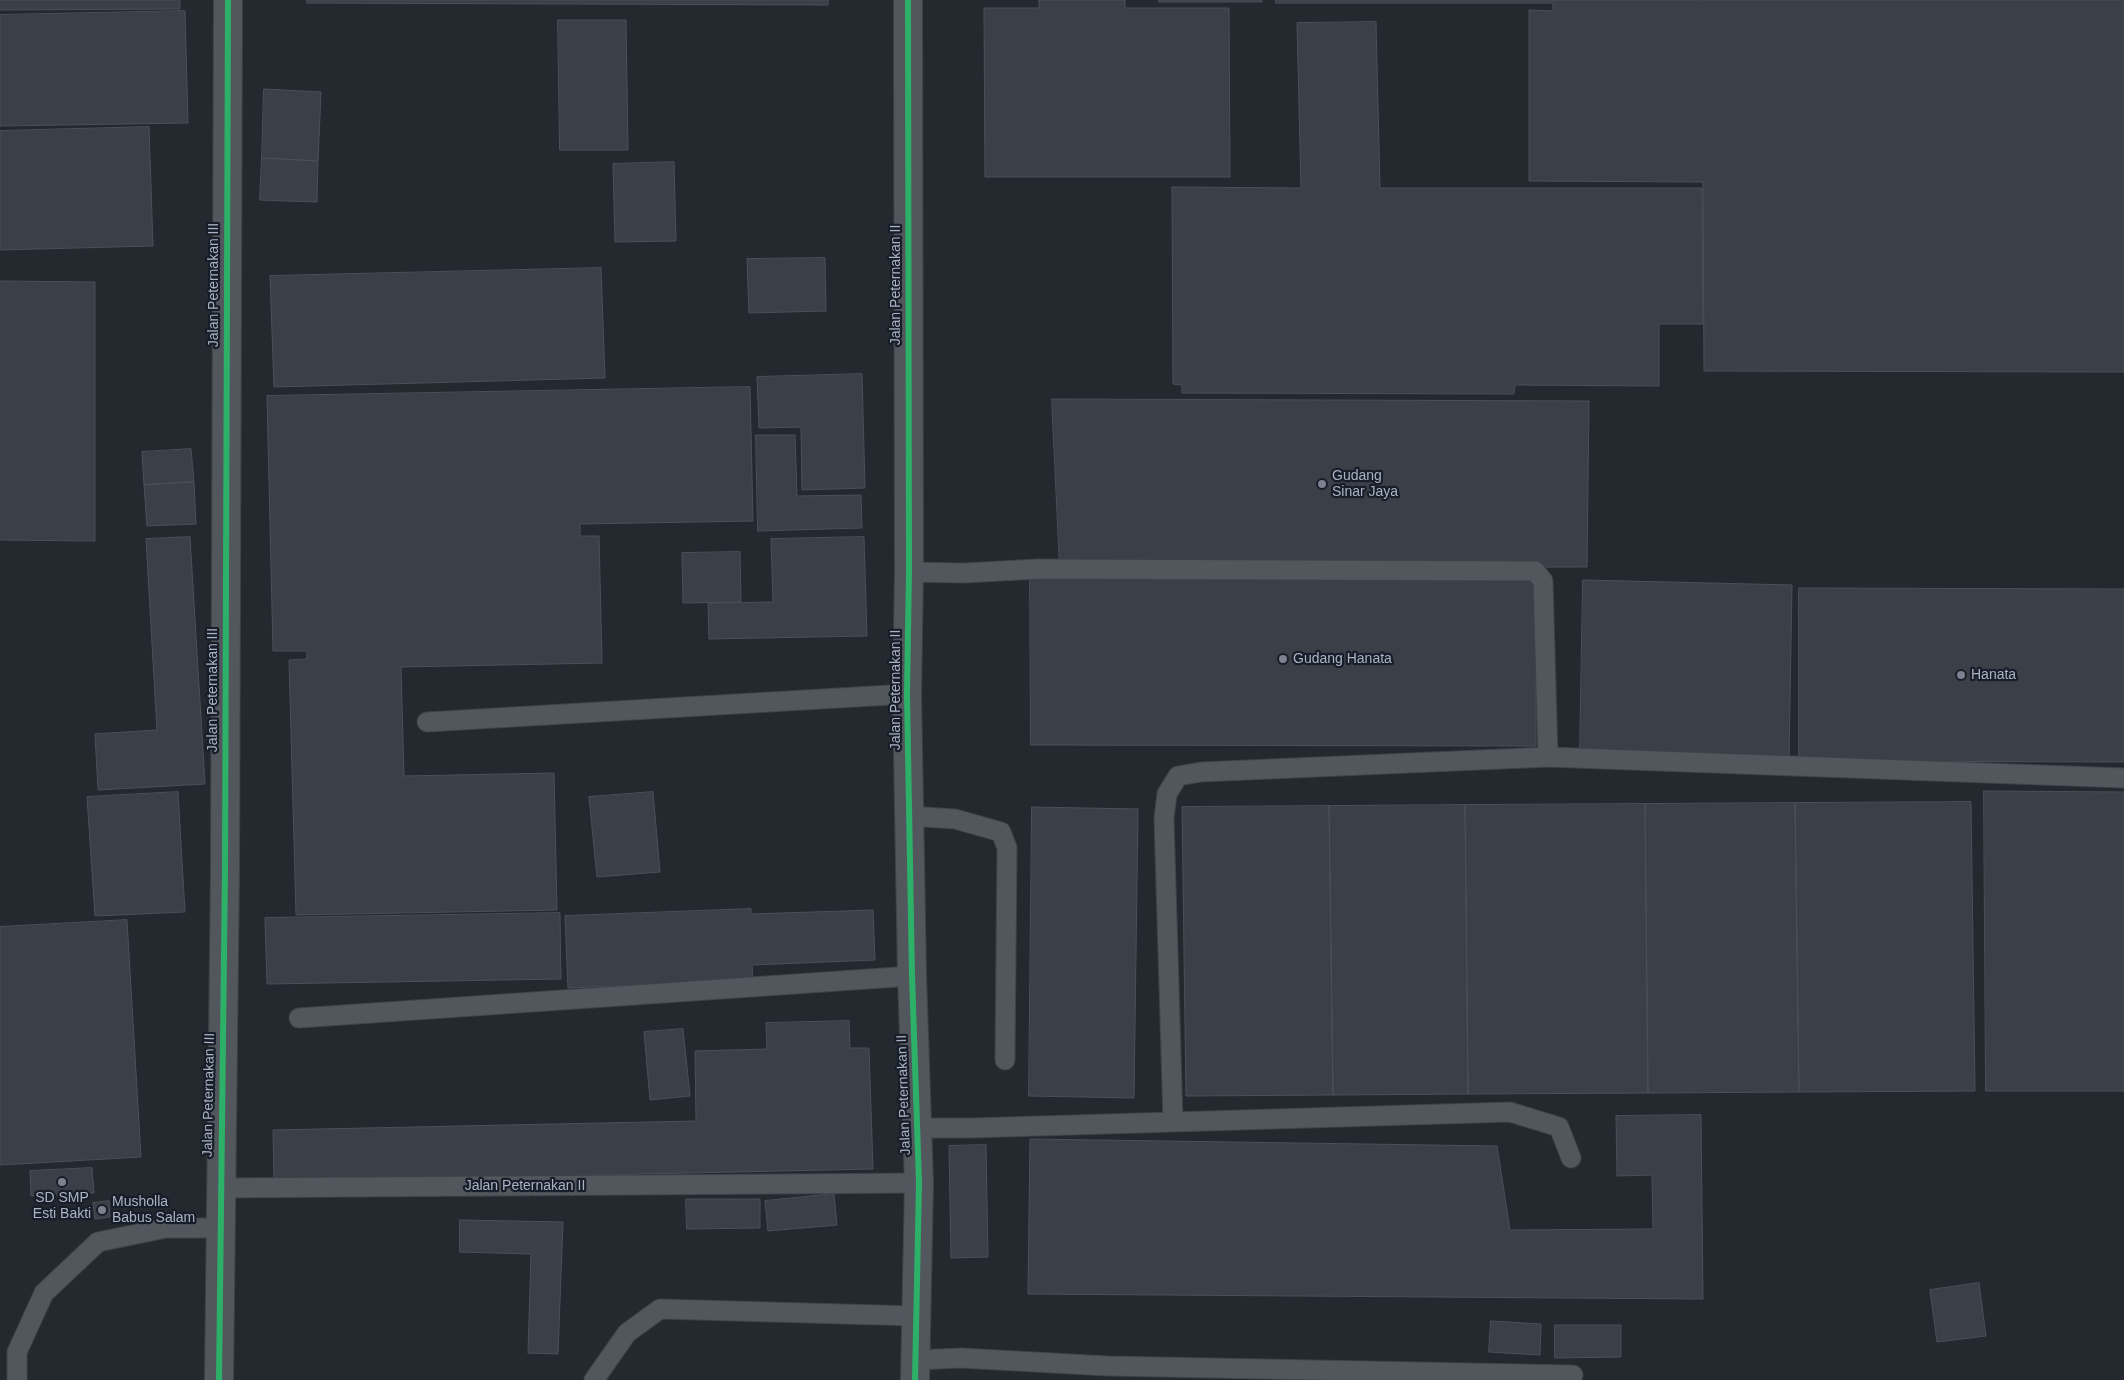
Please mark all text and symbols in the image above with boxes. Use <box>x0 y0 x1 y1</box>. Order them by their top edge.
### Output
street label: Jalan Peternakan III <box>206 223 222 347</box>
street label: Jalan Peternakan II <box>888 225 904 345</box>
place label: Gudang Sinar Jaya <box>1332 468 1398 501</box>
marker: Gudang Sinar Jaya <box>1316 478 1328 490</box>
street label: Jalan Peternakan III <box>205 628 221 752</box>
street label: Jalan Peternakan II <box>888 630 904 750</box>
place label: Gudang Hanata <box>1293 651 1392 667</box>
marker: Gudang Hanata <box>1277 653 1289 665</box>
place label: Hanata <box>1971 667 2016 683</box>
marker: Hanata <box>1955 669 1967 681</box>
street label: Jalan Peternakan III <box>200 1033 218 1157</box>
street label: Jalan Peternakan II <box>894 1034 914 1156</box>
marker: SD SMP Esti Bakti <box>56 1176 68 1188</box>
street label: Jalan Peternakan II <box>465 1178 585 1194</box>
place label: SD SMP Esti Bakti <box>33 1190 91 1222</box>
place label: Musholla Babus Salam <box>112 1194 195 1226</box>
marker: Musholla Babus Salam <box>96 1204 108 1216</box>

